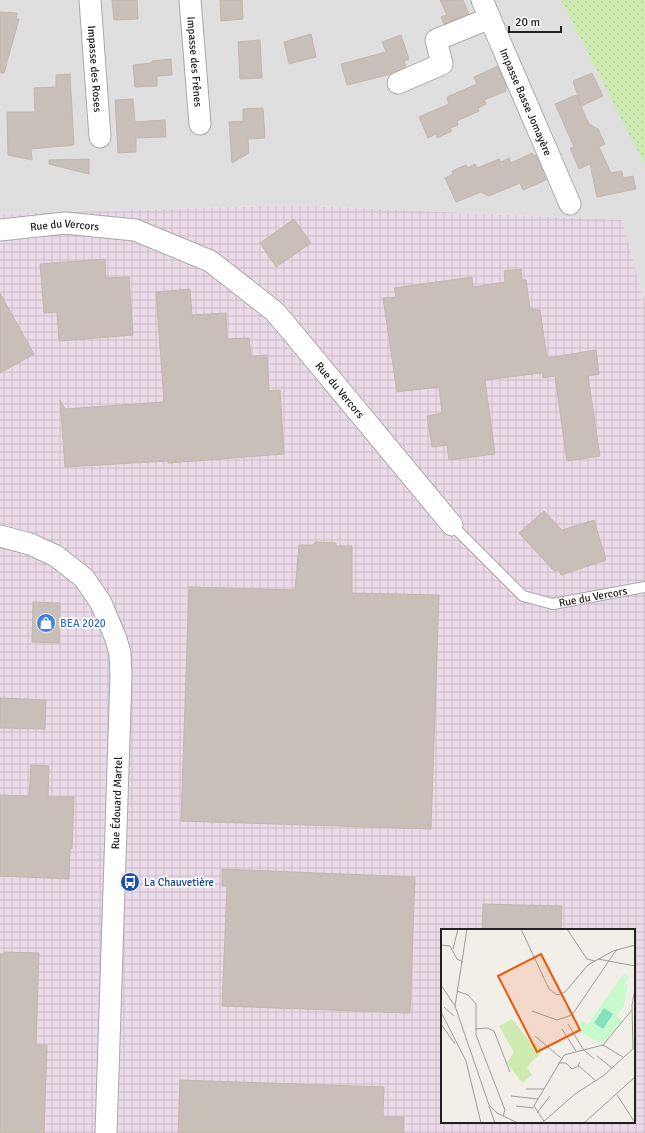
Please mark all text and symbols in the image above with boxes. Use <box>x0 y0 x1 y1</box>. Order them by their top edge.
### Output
scale bar <box>509 8 561 34</box>
text: 20 m <box>515 15 540 30</box>
street label: Impasse des Frênes <box>185 16 205 108</box>
street label: Impasse des Roses <box>85 25 105 113</box>
street label: Impasse Basse Jomayère <box>497 46 555 158</box>
street label: Rue du Vercors <box>29 216 100 233</box>
street label: Rue du Vercors <box>313 359 367 421</box>
street label: Rue du Vercors <box>558 584 628 609</box>
shop icon: BEA 2020 <box>35 612 57 634</box>
place label: BEA 2020 <box>60 617 106 630</box>
street label: Rue Édouard Martel <box>108 756 125 850</box>
bus stop icon: La Chauvetière <box>119 871 141 893</box>
place label: La Chauvetière <box>144 876 214 889</box>
inset map <box>441 929 635 1123</box>

